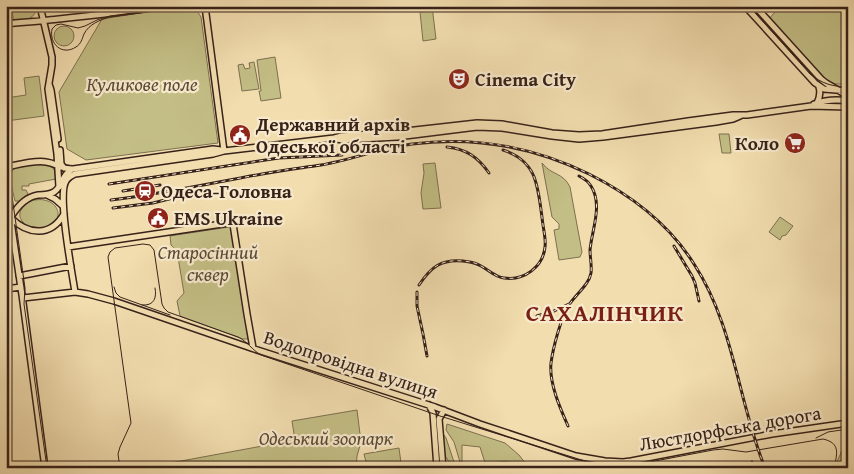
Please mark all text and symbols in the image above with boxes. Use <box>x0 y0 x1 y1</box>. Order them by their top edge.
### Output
place label: Cinema City <box>475 65 576 93</box>
theatre icon: Cinema City <box>447 67 471 91</box>
park label: Куликове поле <box>86 70 198 98</box>
place label: Державний архів Одеської області <box>255 110 410 160</box>
public building icon: Державний архів Одеської області <box>228 123 252 147</box>
place label: Коло <box>735 129 779 157</box>
supermarket icon: Коло <box>783 131 807 155</box>
place label: Одеса-Головна <box>161 177 292 205</box>
station icon: Одеса-Головна <box>133 179 157 203</box>
place label: EMS Ukraine <box>174 204 283 232</box>
public building icon: EMS Ukraine <box>146 206 170 230</box>
park label: Старосінний сквер <box>158 238 259 288</box>
district label: САХАЛІНЧИК <box>526 295 684 330</box>
street label: Водопровідна вулиця <box>260 323 442 405</box>
street label: Люстдорфська дорога <box>637 398 823 458</box>
park label: Одеський зоопарк <box>259 424 393 452</box>

